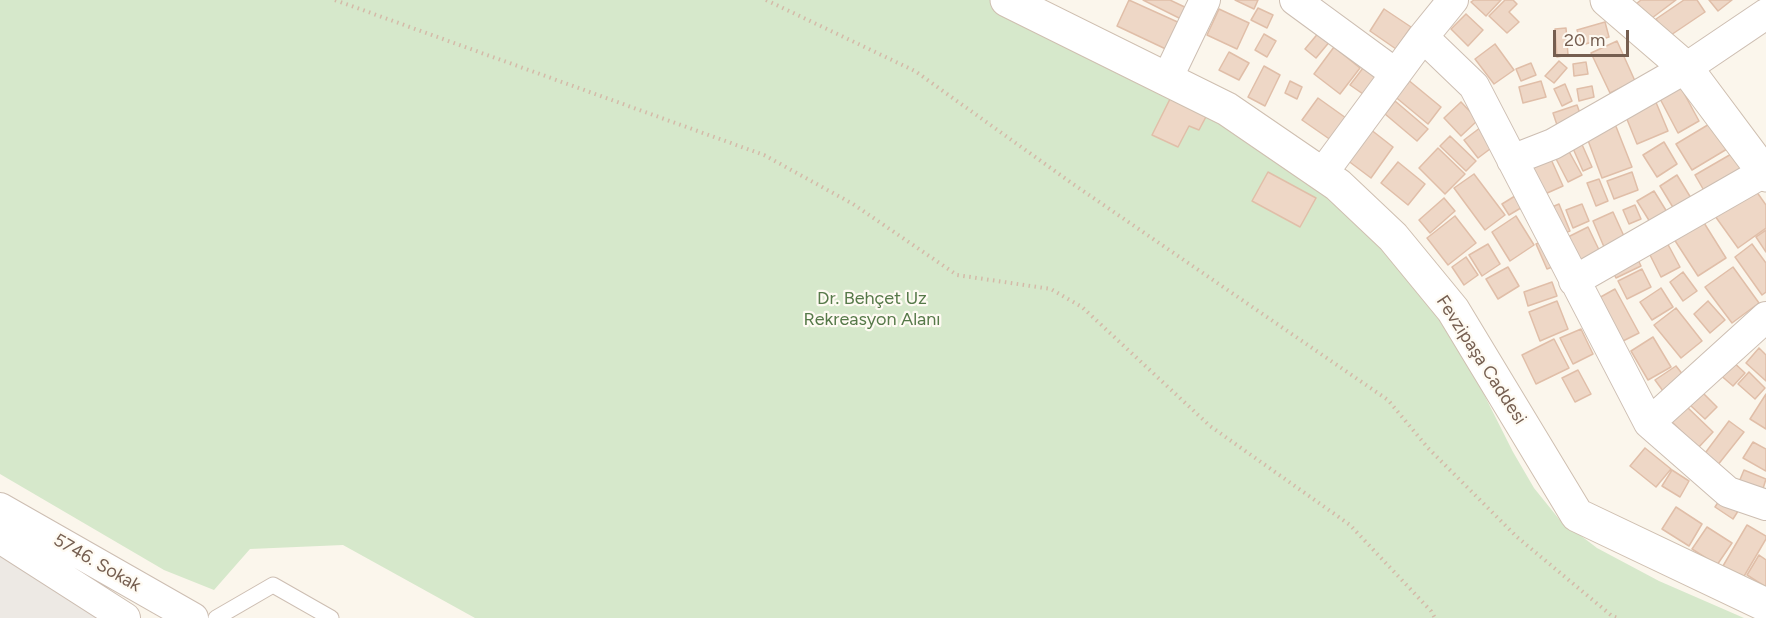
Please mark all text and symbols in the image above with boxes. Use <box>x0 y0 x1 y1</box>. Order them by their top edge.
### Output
scale bar <box>1556 18 1632 56</box>
text: 20 m <box>1564 29 1605 51</box>
park label: Dr. Behçet Uz Rekreasyon Alanı <box>803 288 941 330</box>
street label: Fevzipaşa Caddesi <box>1431 292 1531 428</box>
street label: 5746. Sokak <box>49 529 145 597</box>

